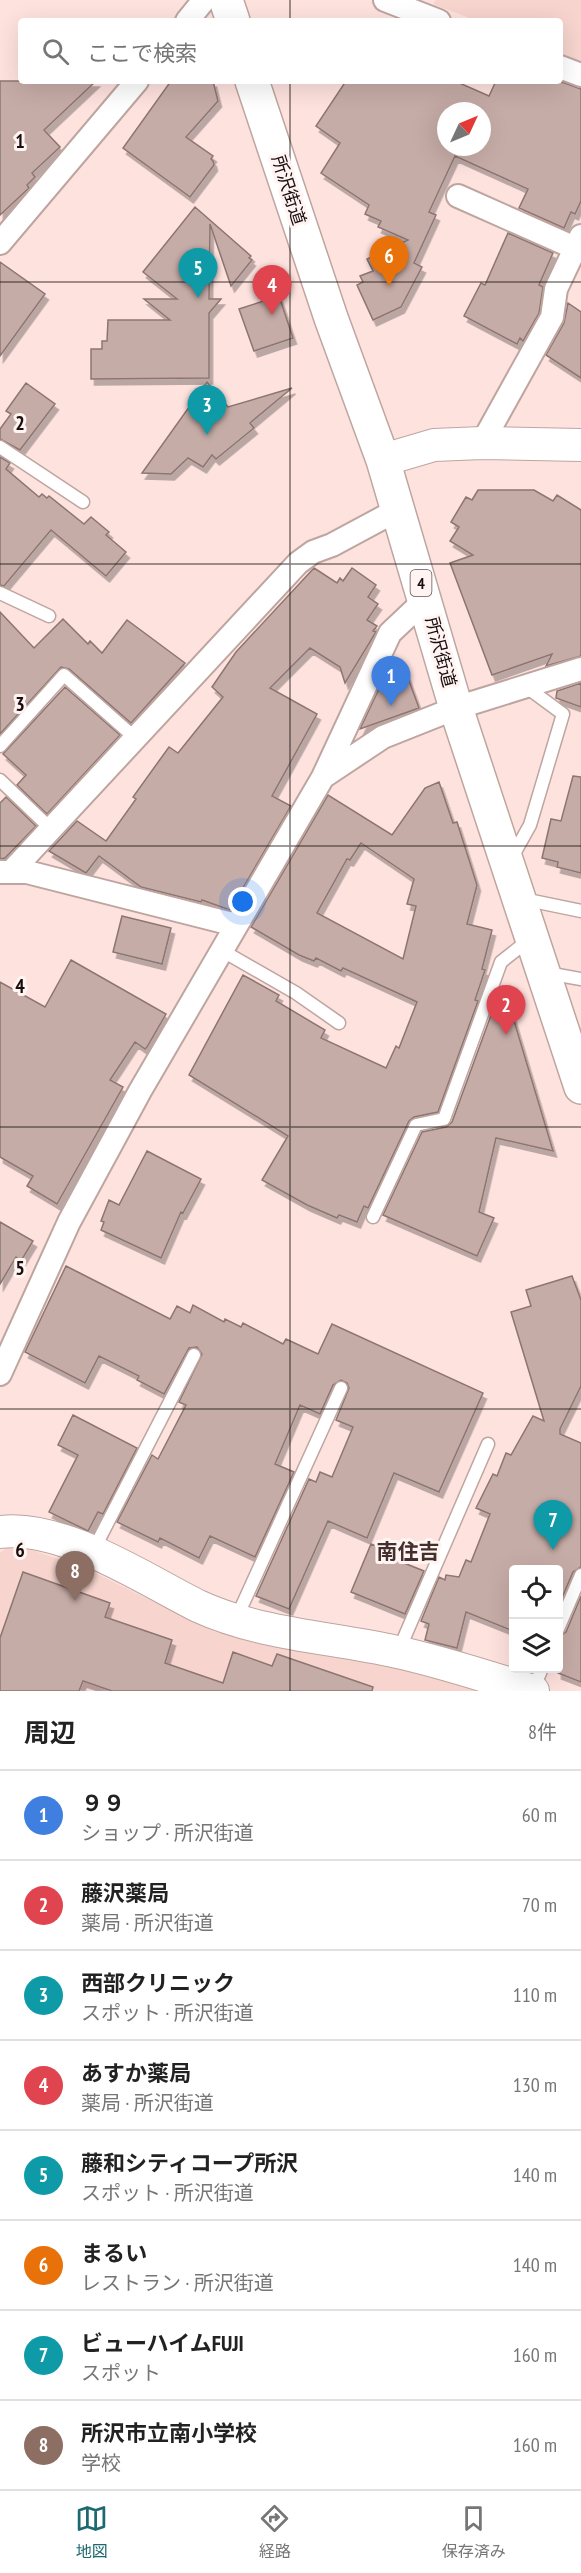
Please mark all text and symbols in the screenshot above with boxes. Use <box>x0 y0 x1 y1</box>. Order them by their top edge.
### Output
search box <box>18 18 563 84</box>
icon: search <box>39 35 72 68</box>
text: ここで検索 <box>87 39 197 67</box>
north arrow <box>437 102 491 156</box>
text: 1 <box>15 128 25 154</box>
street label: 所沢街道 <box>267 152 311 228</box>
pin: 6 <box>370 236 408 286</box>
pin: 5 <box>178 248 218 298</box>
pin: 4 <box>252 266 292 315</box>
pin: 3 <box>188 386 226 435</box>
text: 2 <box>15 410 25 436</box>
road number: 4 <box>410 570 432 596</box>
street label: 所沢街道 <box>421 614 461 690</box>
pin: 1 <box>372 656 410 706</box>
text: 3 <box>15 691 25 717</box>
your location <box>228 887 257 916</box>
text: 4 <box>15 973 25 999</box>
pin: 2 <box>486 986 526 1035</box>
text: 5 <box>15 1255 25 1281</box>
pin: 7 <box>534 1500 572 1550</box>
text: 6 <box>15 1537 25 1563</box>
district label: 南住吉 <box>377 1538 440 1565</box>
pin: 8 <box>56 1552 94 1601</box>
map controls <box>509 1565 563 1673</box>
button: locate <box>509 1565 563 1619</box>
button: layers <box>509 1619 563 1673</box>
text: 周辺 <box>24 1716 76 1749</box>
text: 8件 <box>528 1719 557 1745</box>
text: ９９ <box>81 1789 125 1817</box>
text: 1 <box>39 1802 48 1828</box>
text: 60 m <box>522 1802 557 1828</box>
text: ショップ · 所沢街道 <box>81 1820 254 1846</box>
text: 藤沢薬局 <box>81 1879 169 1907</box>
text: 2 <box>39 1892 48 1918</box>
text: 70 m <box>522 1892 557 1918</box>
text: 薬局 · 所沢街道 <box>81 1910 214 1936</box>
text: 西部クリニック <box>81 1969 235 1997</box>
text: 3 <box>39 1982 48 2008</box>
text: 110 m <box>513 1982 557 2008</box>
text: スポット · 所沢街道 <box>81 2000 254 2026</box>
text: あすか薬局 <box>81 2059 191 2087</box>
text: 4 <box>39 2072 48 2098</box>
text: 130 m <box>513 2072 557 2098</box>
text: 薬局 · 所沢街道 <box>81 2090 214 2116</box>
text: 藤和シティコープ所沢 <box>81 2149 298 2177</box>
text: 5 <box>39 2162 48 2188</box>
text: 140 m <box>513 2162 557 2188</box>
text: スポット · 所沢街道 <box>81 2180 254 2206</box>
text: まるい <box>81 2239 147 2267</box>
text: 6 <box>39 2252 48 2278</box>
text: 140 m <box>513 2252 557 2278</box>
text: レストラン · 所沢街道 <box>81 2270 274 2296</box>
text: ビューハイムFUJI <box>81 2329 244 2357</box>
text: 7 <box>39 2342 48 2368</box>
text: 160 m <box>513 2342 557 2368</box>
text: スポット <box>81 2360 161 2386</box>
text: 所沢市立南小学校 <box>81 2419 257 2447</box>
text: 8 <box>39 2432 48 2458</box>
text: 160 m <box>513 2432 557 2458</box>
text: 学校 <box>81 2450 121 2476</box>
tab: 地図 <box>75 2502 108 2562</box>
tab: 経路 <box>258 2502 291 2562</box>
tab: 保存済み <box>442 2502 506 2562</box>

